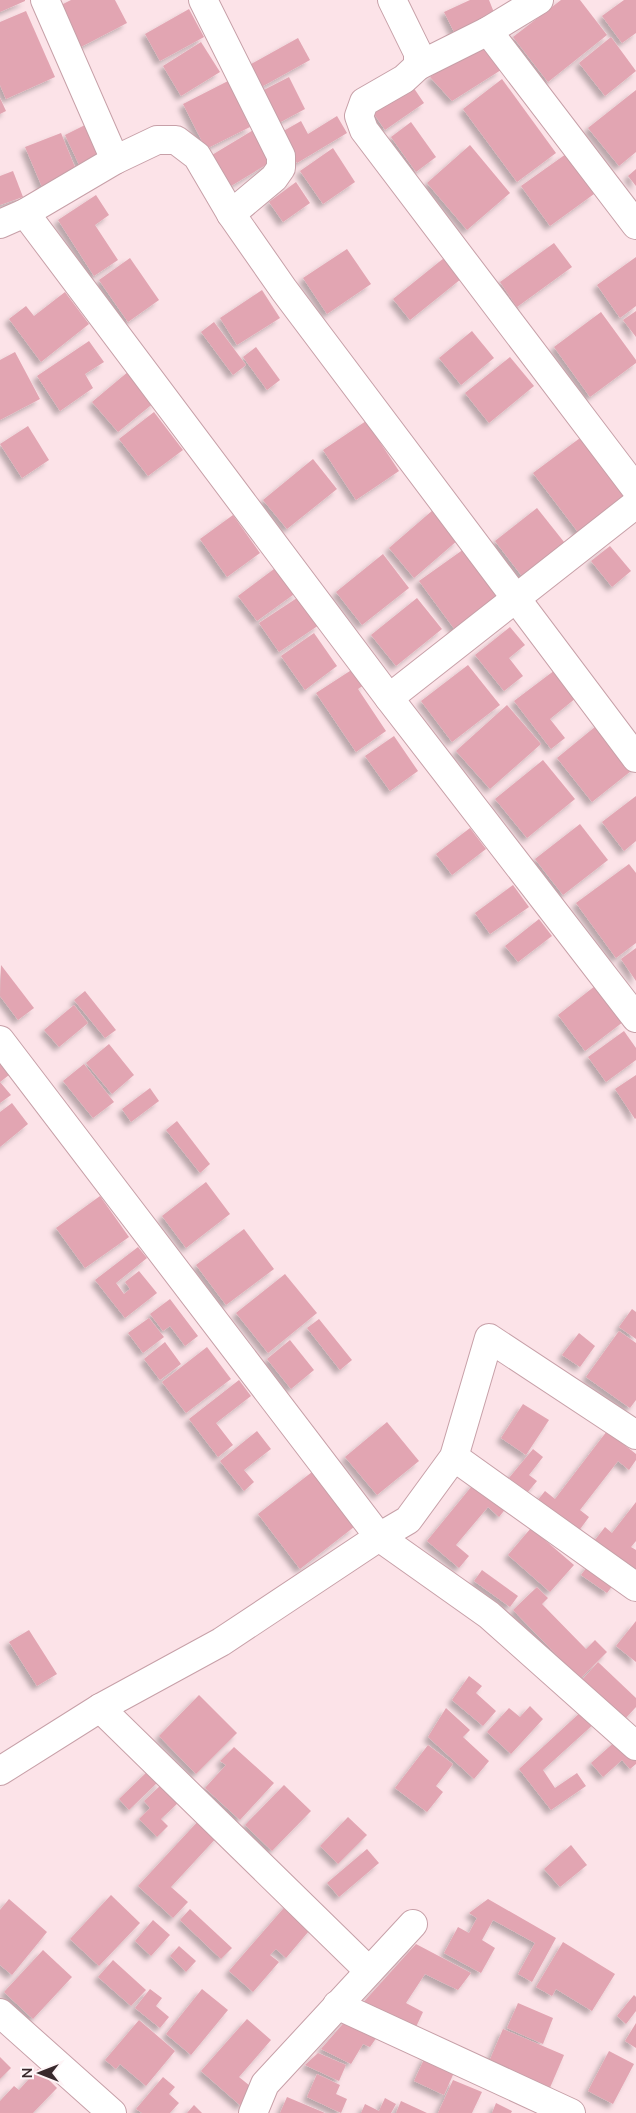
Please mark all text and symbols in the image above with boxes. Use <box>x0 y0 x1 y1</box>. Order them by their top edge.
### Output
north arrow <box>15 2048 65 2098</box>
text: N <box>18 2068 37 2078</box>

